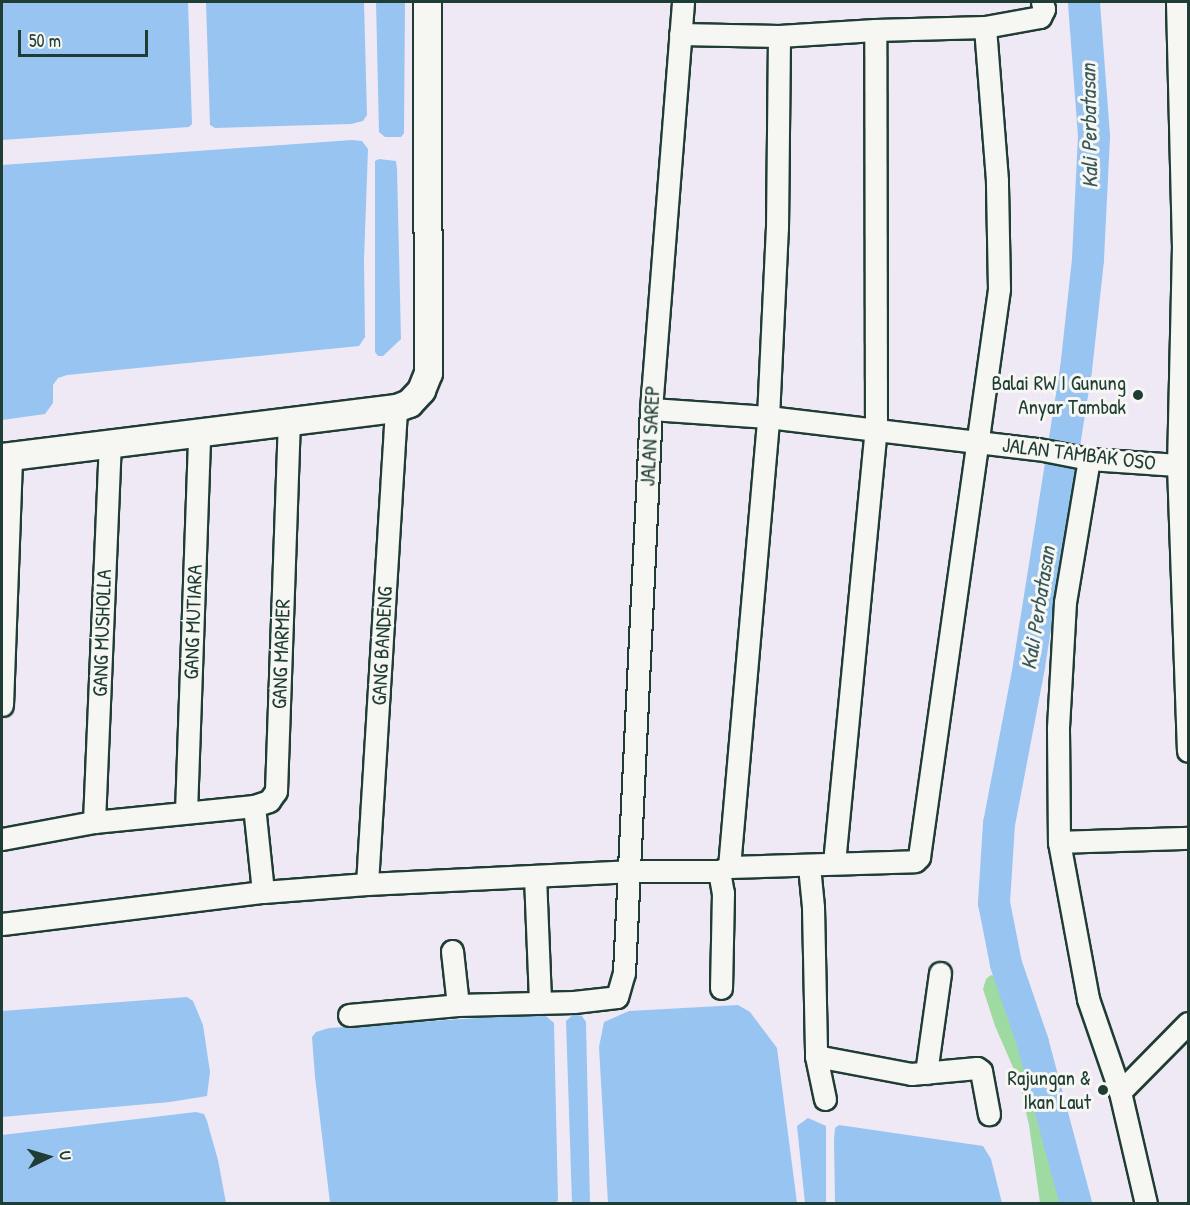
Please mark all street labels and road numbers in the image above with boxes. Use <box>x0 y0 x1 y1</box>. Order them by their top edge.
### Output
street label: JALAN SAREP <box>635 385 665 487</box>
street label: JALAN TAMBAK OSO <box>1001 432 1157 476</box>
street label: GANG MUTIARA <box>178 564 208 680</box>
street label: GANG MUSHOLLA <box>87 569 117 697</box>
street label: GANG BANDENG <box>366 586 398 706</box>
street label: GANG MARMER <box>266 599 296 709</box>

